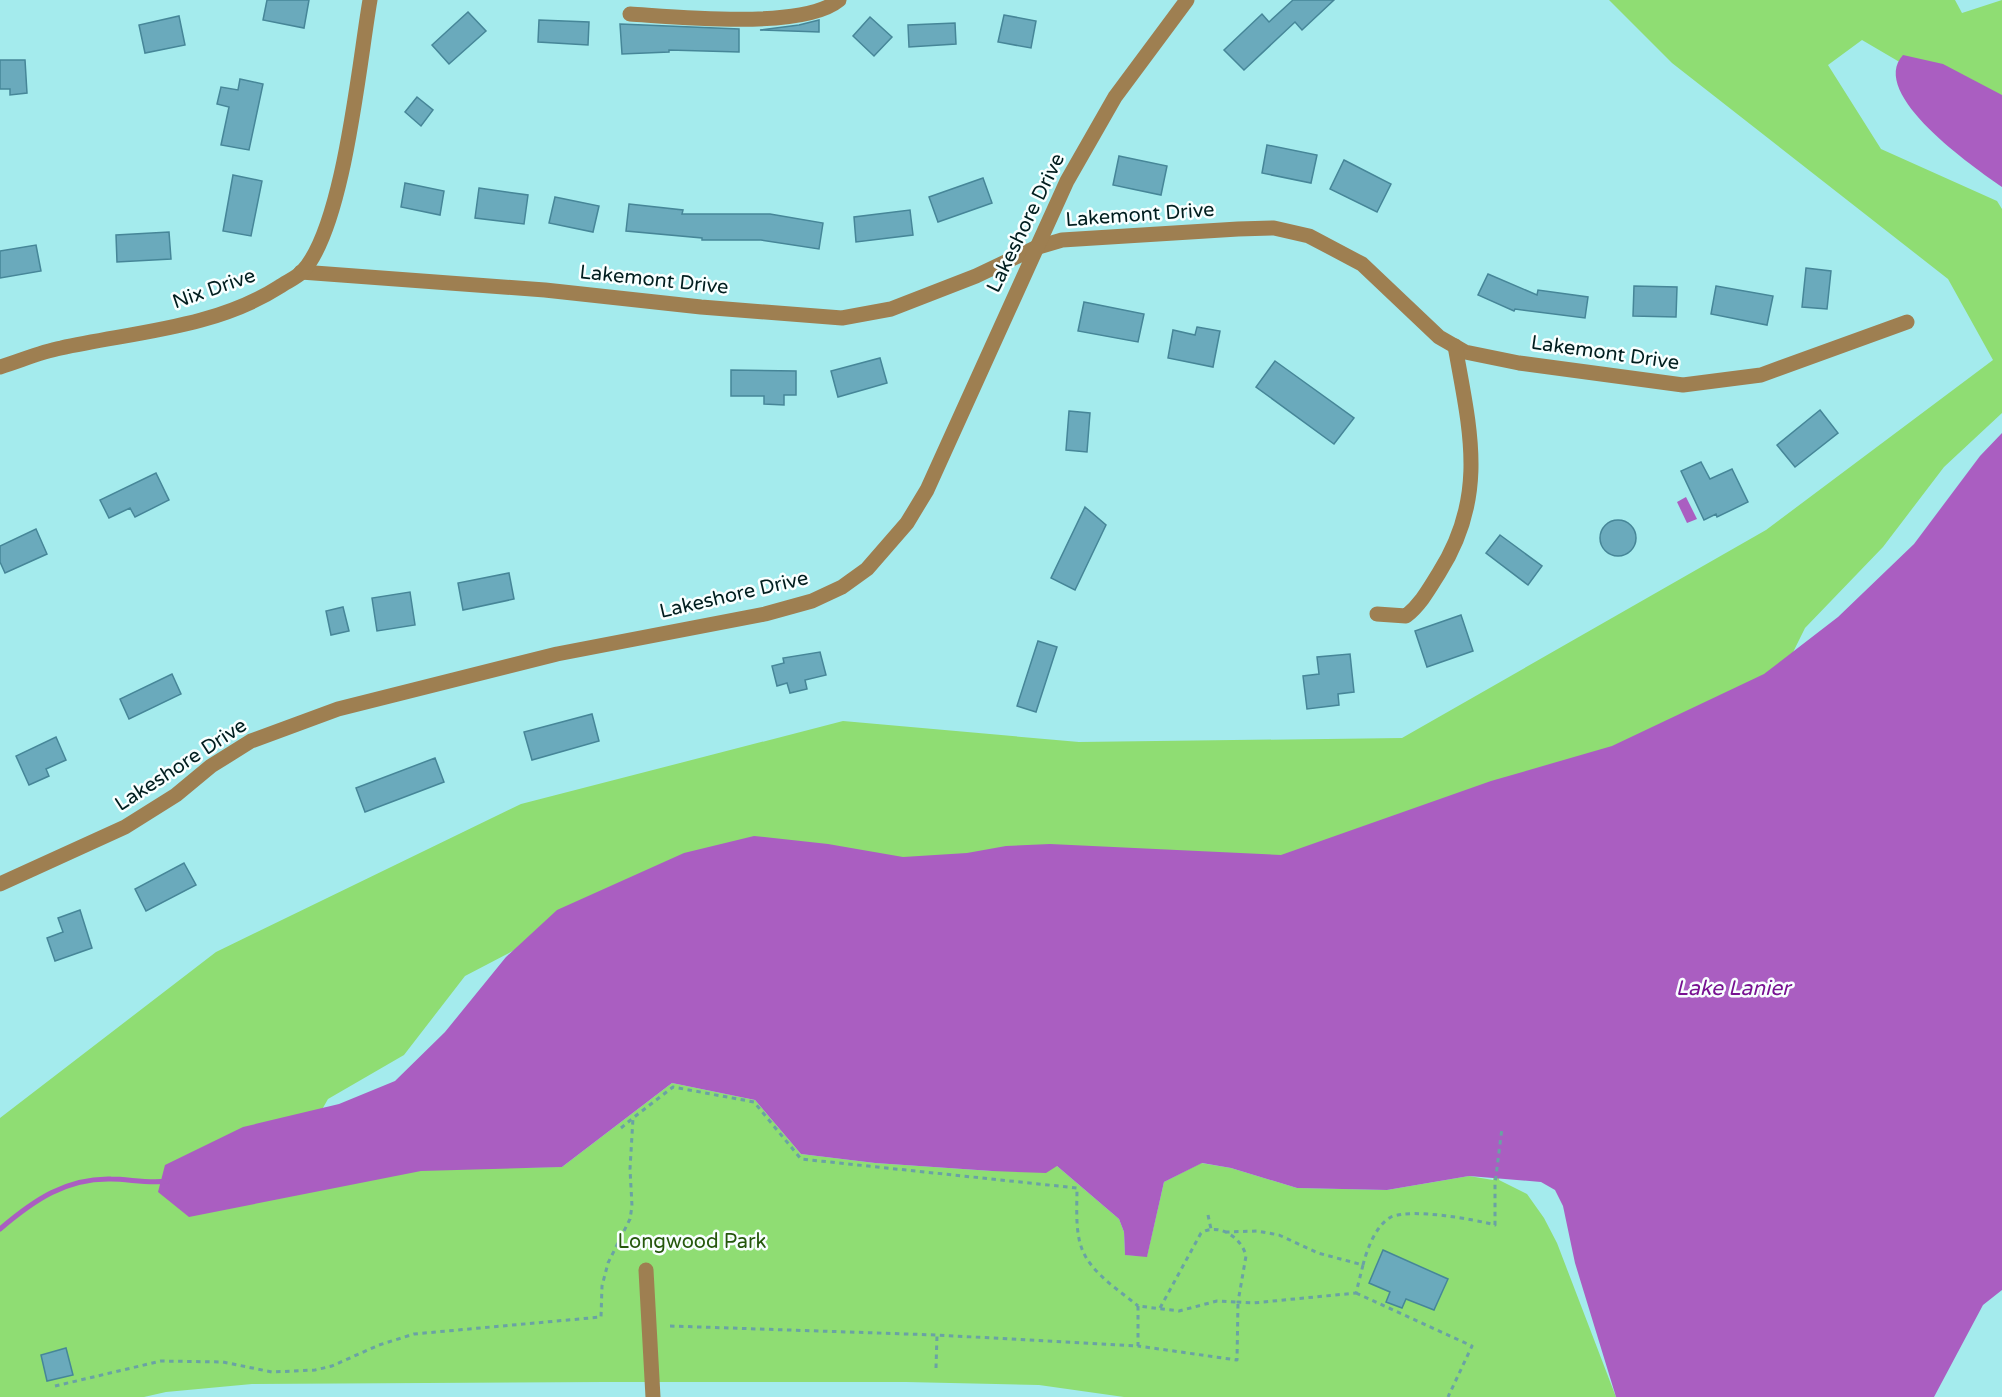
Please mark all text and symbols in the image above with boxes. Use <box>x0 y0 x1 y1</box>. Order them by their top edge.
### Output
street label: Lakeshore Drive <box>982 149 1070 297</box>
street label: Lakemont Drive <box>1065 198 1215 232</box>
street label: Lakemont Drive <box>578 260 730 300</box>
street label: Nix Drive <box>169 264 259 314</box>
street label: Lakemont Drive <box>1529 331 1681 375</box>
street label: Lakeshore Drive <box>657 566 811 624</box>
street label: Lakeshore Drive <box>111 714 251 816</box>
water label: Lake Lanier <box>1676 976 1793 1001</box>
park label: Longwood Park <box>617 1230 767 1254</box>

